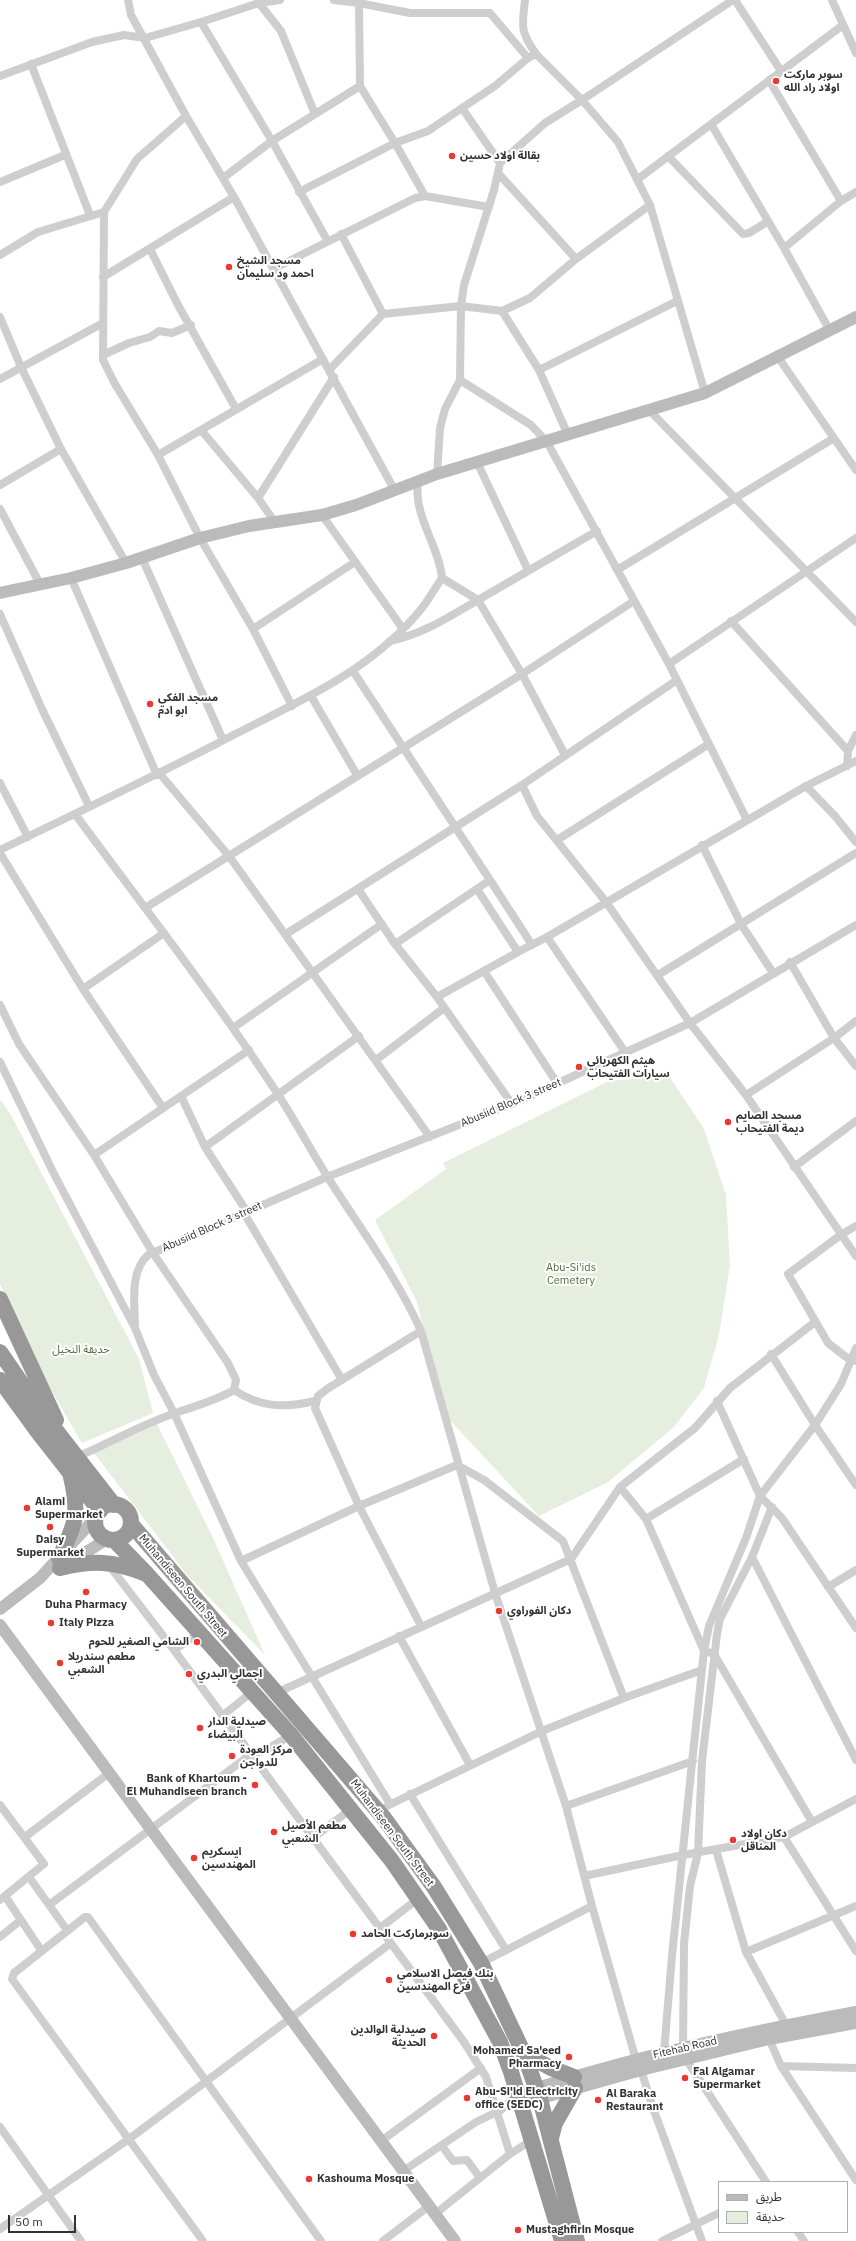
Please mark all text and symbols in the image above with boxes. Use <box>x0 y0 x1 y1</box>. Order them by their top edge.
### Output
place label: سوبر ماركت اولاد راد الله <box>784 68 843 94</box>
marker: سوبر ماركت اولاد راد الله <box>771 76 781 86</box>
place label: بقالة اولاد حسين <box>460 149 540 163</box>
marker: بقالة اولاد حسين <box>447 151 457 161</box>
place label: مسجد الشيخ احمد ود سليمان <box>237 254 314 280</box>
marker: مسجد الشيخ احمد ود سليمان <box>224 262 234 272</box>
place label: مسجد الفكي ابو ادم <box>158 691 218 717</box>
marker: مسجد الفكي ابو ادم <box>145 699 155 709</box>
place label: هيثم الكهربائي سيارات الفتيحاب <box>587 1054 670 1080</box>
marker: هيثم الكهربائي سيارات الفتيحاب <box>574 1062 584 1072</box>
street label: Abusiid Block 3 street <box>459 1076 563 1130</box>
place label: مسجد الصايم ديمة الفتيحاب <box>736 1109 804 1135</box>
marker: مسجد الصايم ديمة الفتيحاب <box>723 1117 733 1127</box>
street label: Abusiid Block 3 street <box>160 1199 264 1255</box>
park label: Abu-Si'ids Cemetery <box>546 1261 596 1287</box>
park label: حديقة النخيل <box>52 1343 110 1357</box>
place label: Alami Supermarket <box>35 1495 103 1521</box>
marker: Alami Supermarket <box>22 1503 32 1513</box>
marker: Daisy Supermarket <box>45 1522 55 1532</box>
street label: Muhandiseen South Street <box>136 1532 230 1640</box>
place label: Daisy Supermarket <box>16 1533 84 1559</box>
marker: Duha Pharmacy <box>81 1587 91 1597</box>
place label: Duha Pharmacy <box>45 1598 127 1612</box>
place label: دكان الفوراوي <box>507 1604 572 1618</box>
marker: دكان الفوراوي <box>494 1606 504 1616</box>
place label: Italy Pizza <box>59 1616 114 1630</box>
marker: Italy Pizza <box>46 1618 56 1628</box>
place label: الشامي الصغير للحوم <box>89 1635 189 1649</box>
marker: الشامي الصغير للحوم <box>192 1637 202 1647</box>
place label: مطعم سندريلا الشعبي <box>68 1650 135 1676</box>
marker: مطعم سندريلا الشعبي <box>55 1658 65 1668</box>
place label: اجمالي البدري <box>197 1667 262 1681</box>
marker: اجمالي البدري <box>184 1669 194 1679</box>
place label: صيدلية الدار البيضاء <box>208 1715 266 1741</box>
marker: صيدلية الدار البيضاء <box>195 1723 205 1733</box>
place label: مركز العودة للدواجن <box>240 1743 292 1769</box>
marker: مركز العودة للدواجن <box>227 1751 237 1761</box>
place label: Bank of Khartoum - El Muhandiseen branch <box>127 1772 247 1798</box>
street label: Muhandiseen South Street <box>347 1777 437 1889</box>
marker: Bank of Khartoum - El Muhandiseen branch <box>250 1780 260 1790</box>
place label: مطعم الأصيل الشعبي <box>282 1819 347 1845</box>
marker: مطعم الأصيل الشعبي <box>269 1827 279 1837</box>
place label: دكان اولاد المناقل <box>741 1827 787 1853</box>
marker: دكان اولاد المناقل <box>728 1835 738 1845</box>
place label: ايسكريم المهندسين <box>202 1845 256 1871</box>
marker: ايسكريم المهندسين <box>189 1853 199 1863</box>
place label: سوبرماركت الحامد <box>361 1927 449 1941</box>
marker: سوبرماركت الحامد <box>348 1929 358 1939</box>
place label: بنك فيصل الاسلامي فرع المهندسين <box>397 1967 494 1993</box>
marker: بنك فيصل الاسلامي فرع المهندسين <box>384 1975 394 1985</box>
place label: صيدلية الوالدين الحديثة <box>351 2023 426 2049</box>
marker: صيدلية الوالدين الحديثة <box>429 2031 439 2041</box>
street label: Fitehab Road <box>652 2034 718 2062</box>
place label: Mohamed Sa'eed Pharmacy <box>473 2044 561 2070</box>
marker: Mohamed Sa'eed Pharmacy <box>564 2052 574 2062</box>
place label: Fal Algamar Supermarket <box>693 2065 761 2091</box>
marker: Fal Algamar Supermarket <box>680 2073 690 2083</box>
place label: Abu-Si'id Electricity office (SEDC) <box>475 2085 578 2111</box>
place label: Al Baraka Restaurant <box>606 2087 663 2113</box>
marker: Abu-Si'id Electricity office (SEDC) <box>462 2093 472 2103</box>
marker: Al Baraka Restaurant <box>593 2095 603 2105</box>
place label: Kashouma Mosque <box>317 2172 415 2186</box>
marker: Kashouma Mosque <box>304 2174 314 2184</box>
legend <box>718 2181 848 2233</box>
text: طريق <box>756 2189 782 2204</box>
scale bar <box>10 2207 78 2233</box>
text: حديقة <box>756 2209 785 2224</box>
text: 50 m <box>15 2214 43 2229</box>
place label: Mustaghfirin Mosque <box>526 2223 634 2237</box>
marker: Mustaghfirin Mosque <box>513 2225 523 2235</box>

